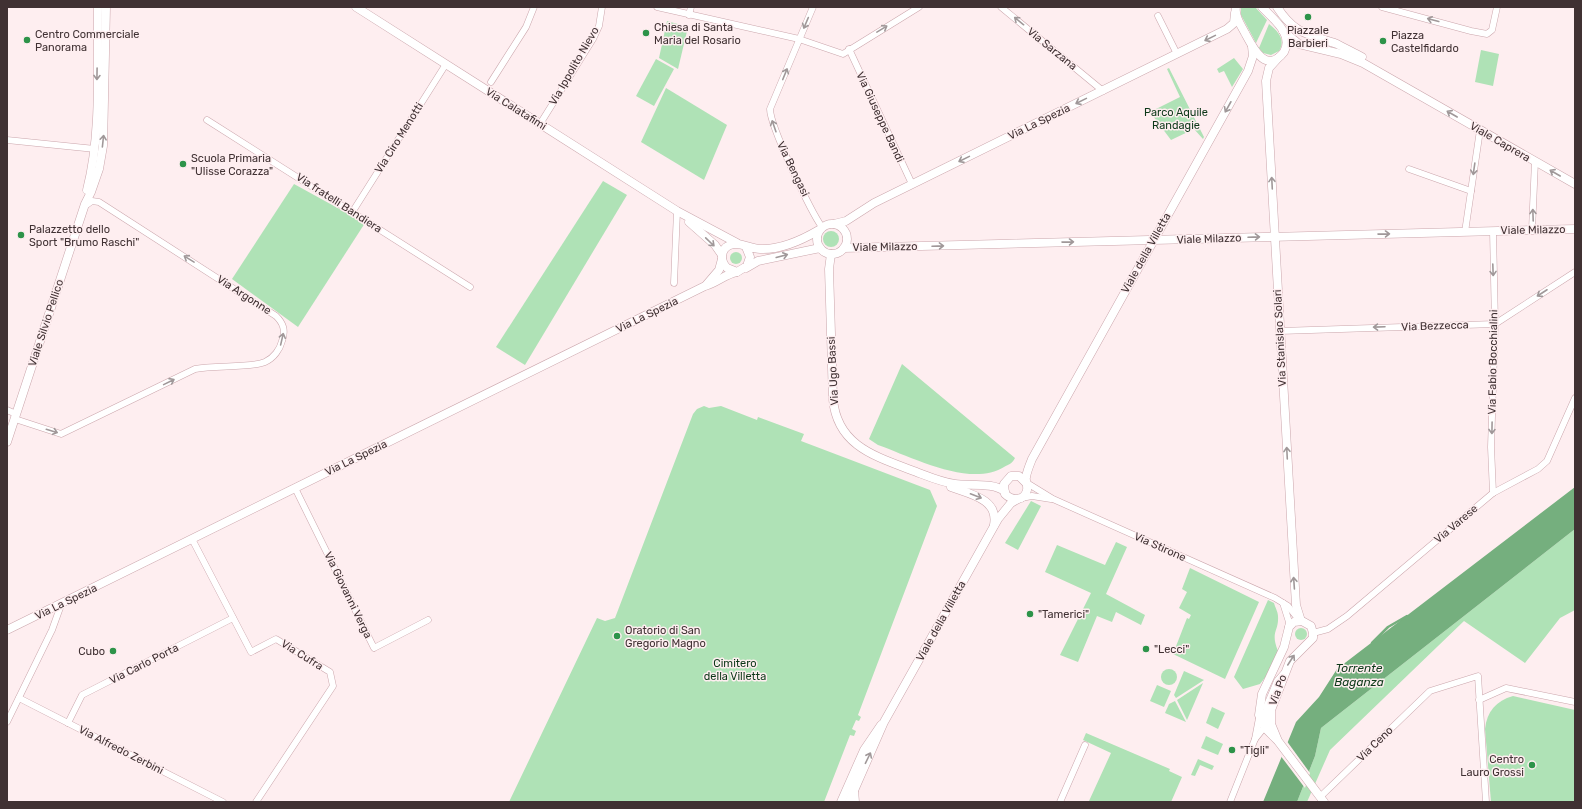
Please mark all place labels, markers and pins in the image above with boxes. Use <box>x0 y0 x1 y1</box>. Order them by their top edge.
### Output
marker: Piazzale Barbieri <box>1303 12 1313 22</box>
place label: Chiesa di Santa Maria del Rosario <box>654 21 741 47</box>
place label: Piazzale Barbieri <box>1287 24 1329 50</box>
place label: Centro Commerciale Panorama <box>35 28 140 54</box>
marker: Chiesa di Santa Maria del Rosario <box>641 28 651 38</box>
place label: Piazza Castelfidardo <box>1391 29 1459 55</box>
marker: Centro Commerciale Panorama <box>22 35 32 45</box>
marker: Piazza Castelfidardo <box>1378 36 1388 46</box>
place label: Scuola Primaria "Ulisse Corazza" <box>191 152 273 178</box>
marker: Scuola Primaria "Ulisse Corazza" <box>178 159 188 169</box>
place label: Palazzetto dello Sport "Brumo Raschi" <box>29 223 139 249</box>
marker: Palazzetto dello Sport "Brumo Raschi" <box>16 230 26 240</box>
place label: "Tamerici" <box>1038 608 1089 621</box>
marker: "Tamerici" <box>1025 609 1035 619</box>
place label: Oratorio di San Gregorio Magno <box>625 624 706 650</box>
marker: Oratorio di San Gregorio Magno <box>612 631 622 641</box>
place label: "Lecci" <box>1154 643 1189 656</box>
marker: "Lecci" <box>1141 644 1151 654</box>
place label: Cubo <box>78 645 105 658</box>
marker: Cubo <box>108 646 118 656</box>
place label: "Tigli" <box>1240 744 1269 757</box>
marker: "Tigli" <box>1227 745 1237 755</box>
place label: Centro Lauro Grossi <box>1460 753 1524 779</box>
marker: Centro Lauro Grossi <box>1527 760 1537 770</box>

